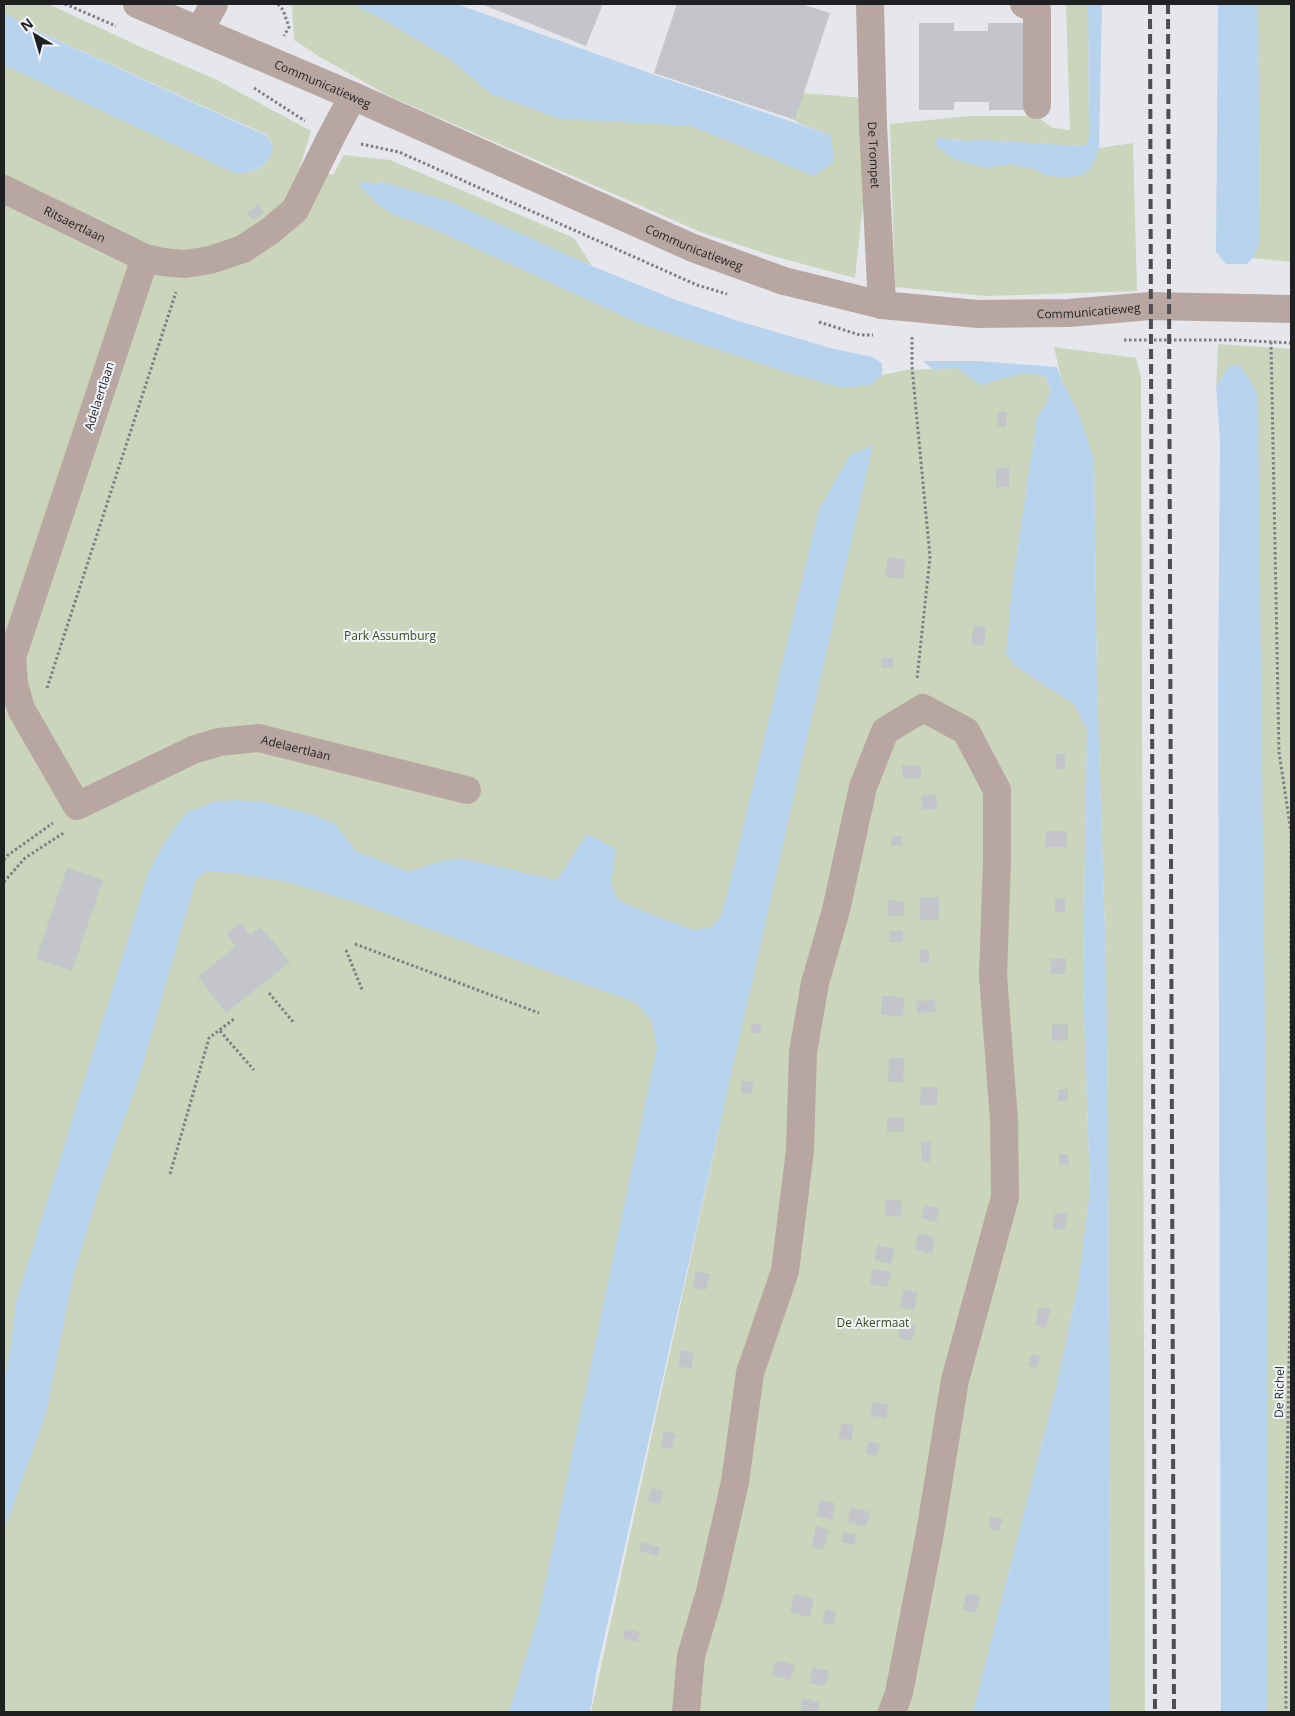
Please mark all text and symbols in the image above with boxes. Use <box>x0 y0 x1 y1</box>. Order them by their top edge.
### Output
north arrow <box>10 10 60 60</box>
text: N <box>16 13 37 35</box>
street label: Communicatieweg <box>272 55 374 112</box>
street label: De Trompet <box>864 121 885 189</box>
street label: Ritsaertlaan <box>41 201 109 246</box>
street label: Communicatieweg <box>643 219 746 274</box>
street label: Communicatieweg <box>1037 298 1142 322</box>
street label: Adelaertlaan <box>80 360 118 432</box>
park label: Park Assumburg <box>344 627 436 644</box>
street label: Adelaertlaan <box>259 730 333 764</box>
park label: De Akermaat <box>837 1314 909 1331</box>
street label: De Richel <box>1270 1366 1288 1418</box>

